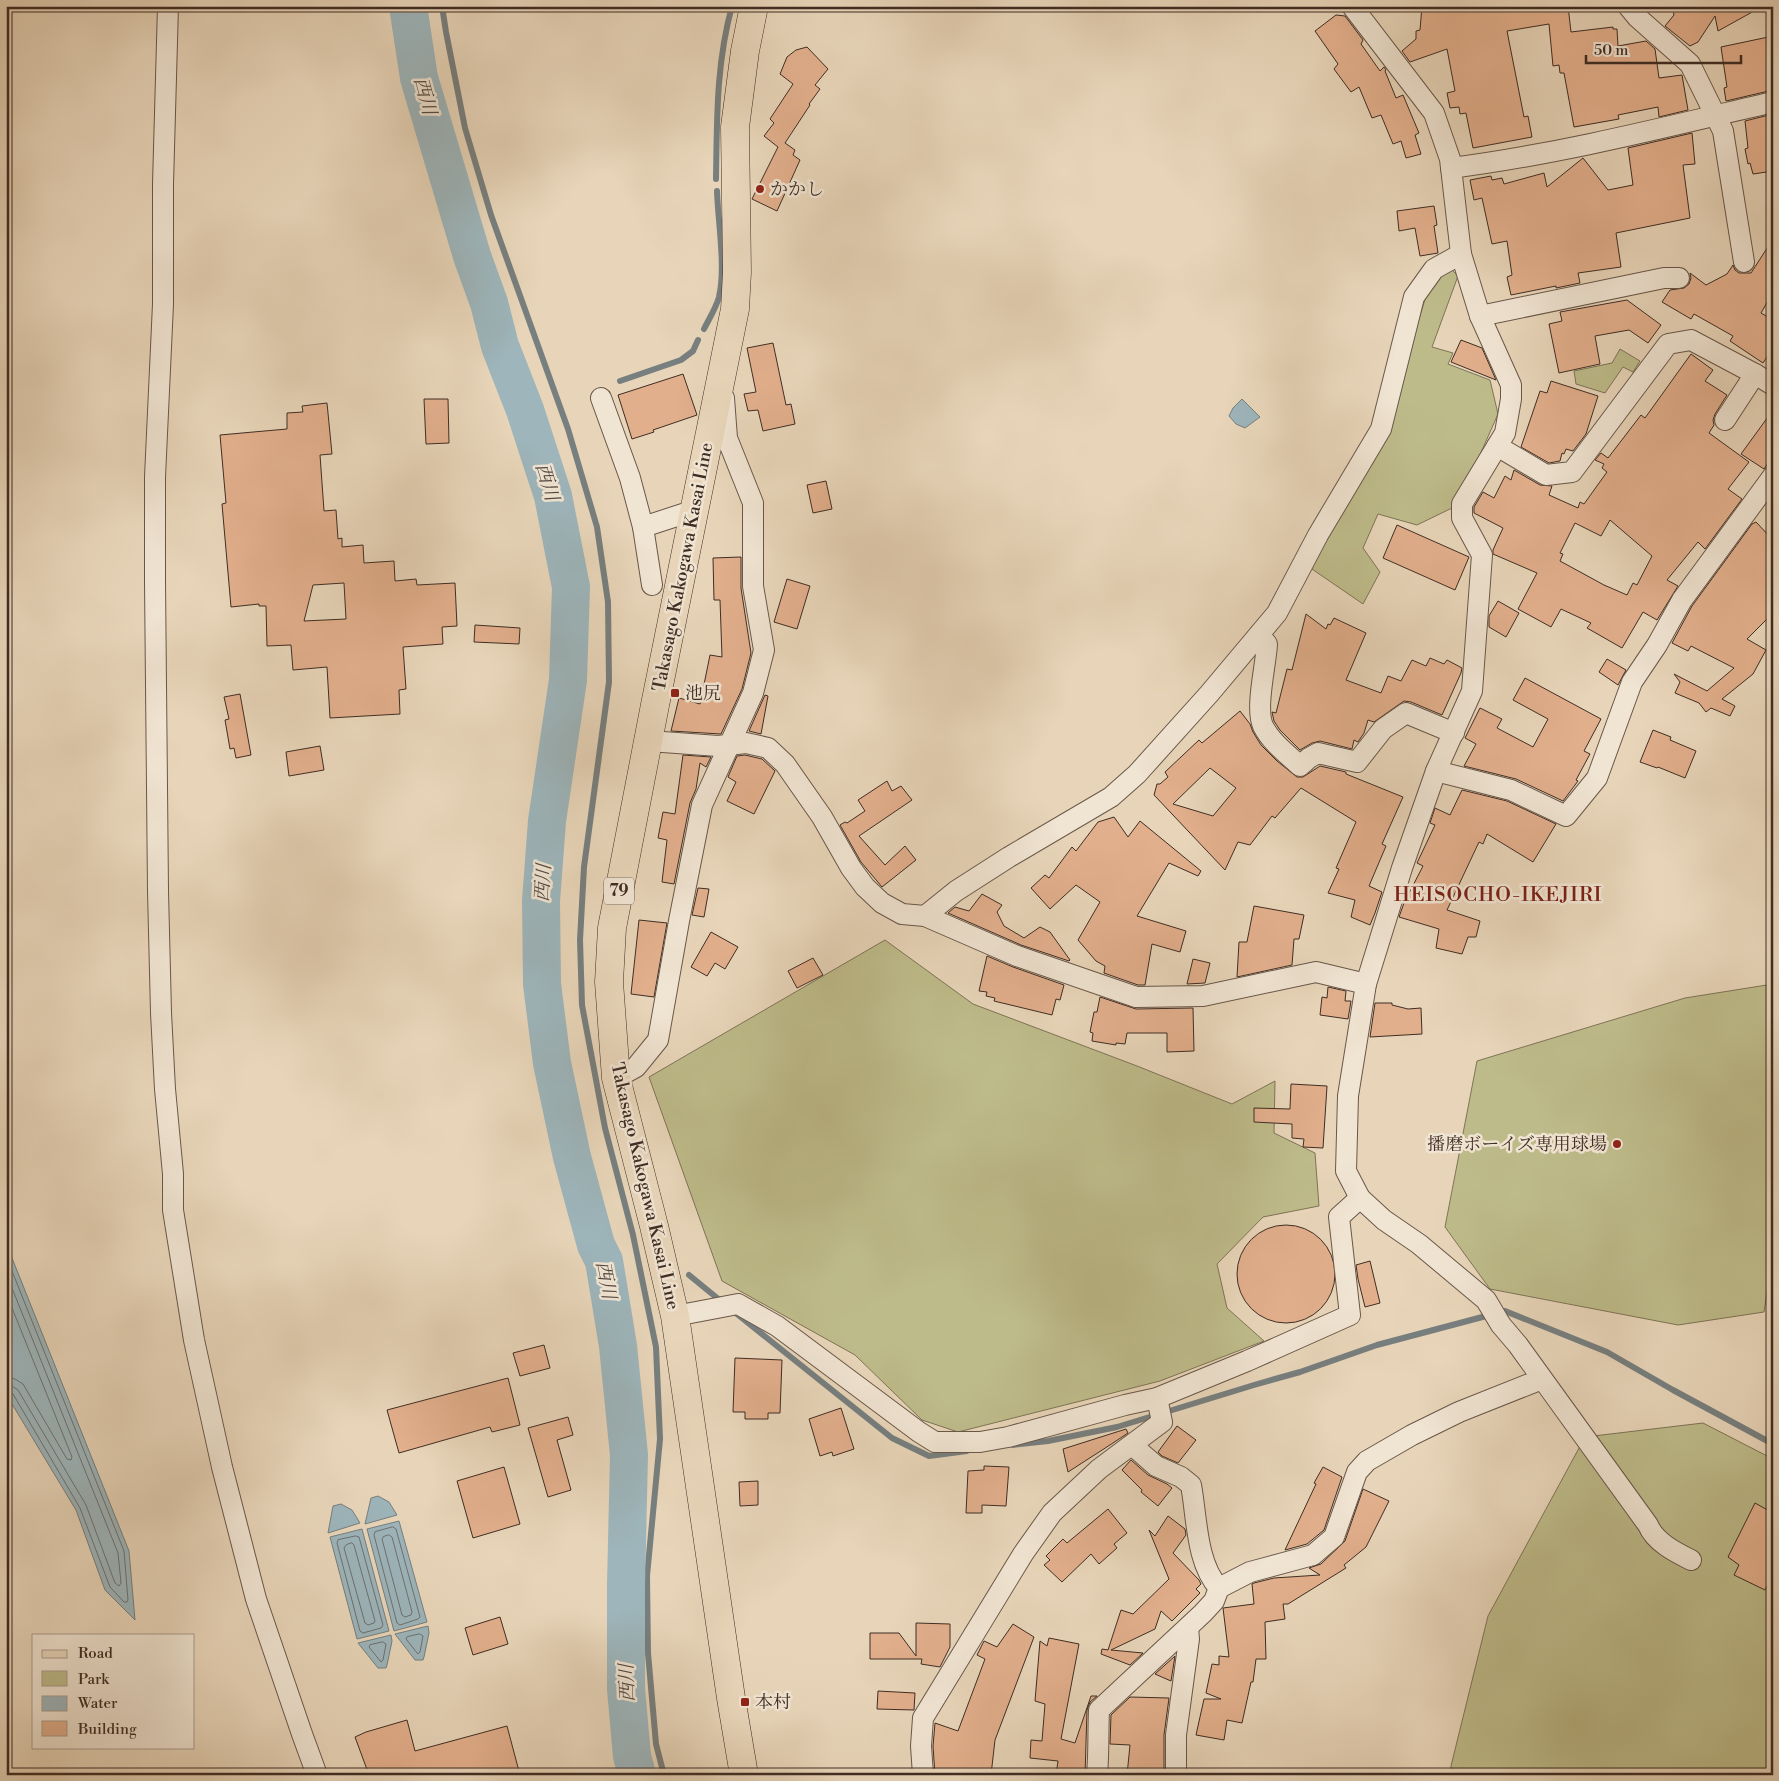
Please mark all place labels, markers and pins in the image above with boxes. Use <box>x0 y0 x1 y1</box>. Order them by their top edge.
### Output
place label: かかし <box>770 178 824 201</box>
marker: かかし <box>754 183 766 195</box>
place label: 池尻 <box>685 682 721 705</box>
marker: 池尻 <box>669 687 681 699</box>
place label: 播磨ボーイズ専用球場 <box>1427 1133 1607 1156</box>
marker: 播磨ボーイズ専用球場 <box>1611 1138 1623 1150</box>
place label: 本村 <box>755 1691 791 1714</box>
marker: 本村 <box>739 1696 751 1708</box>

